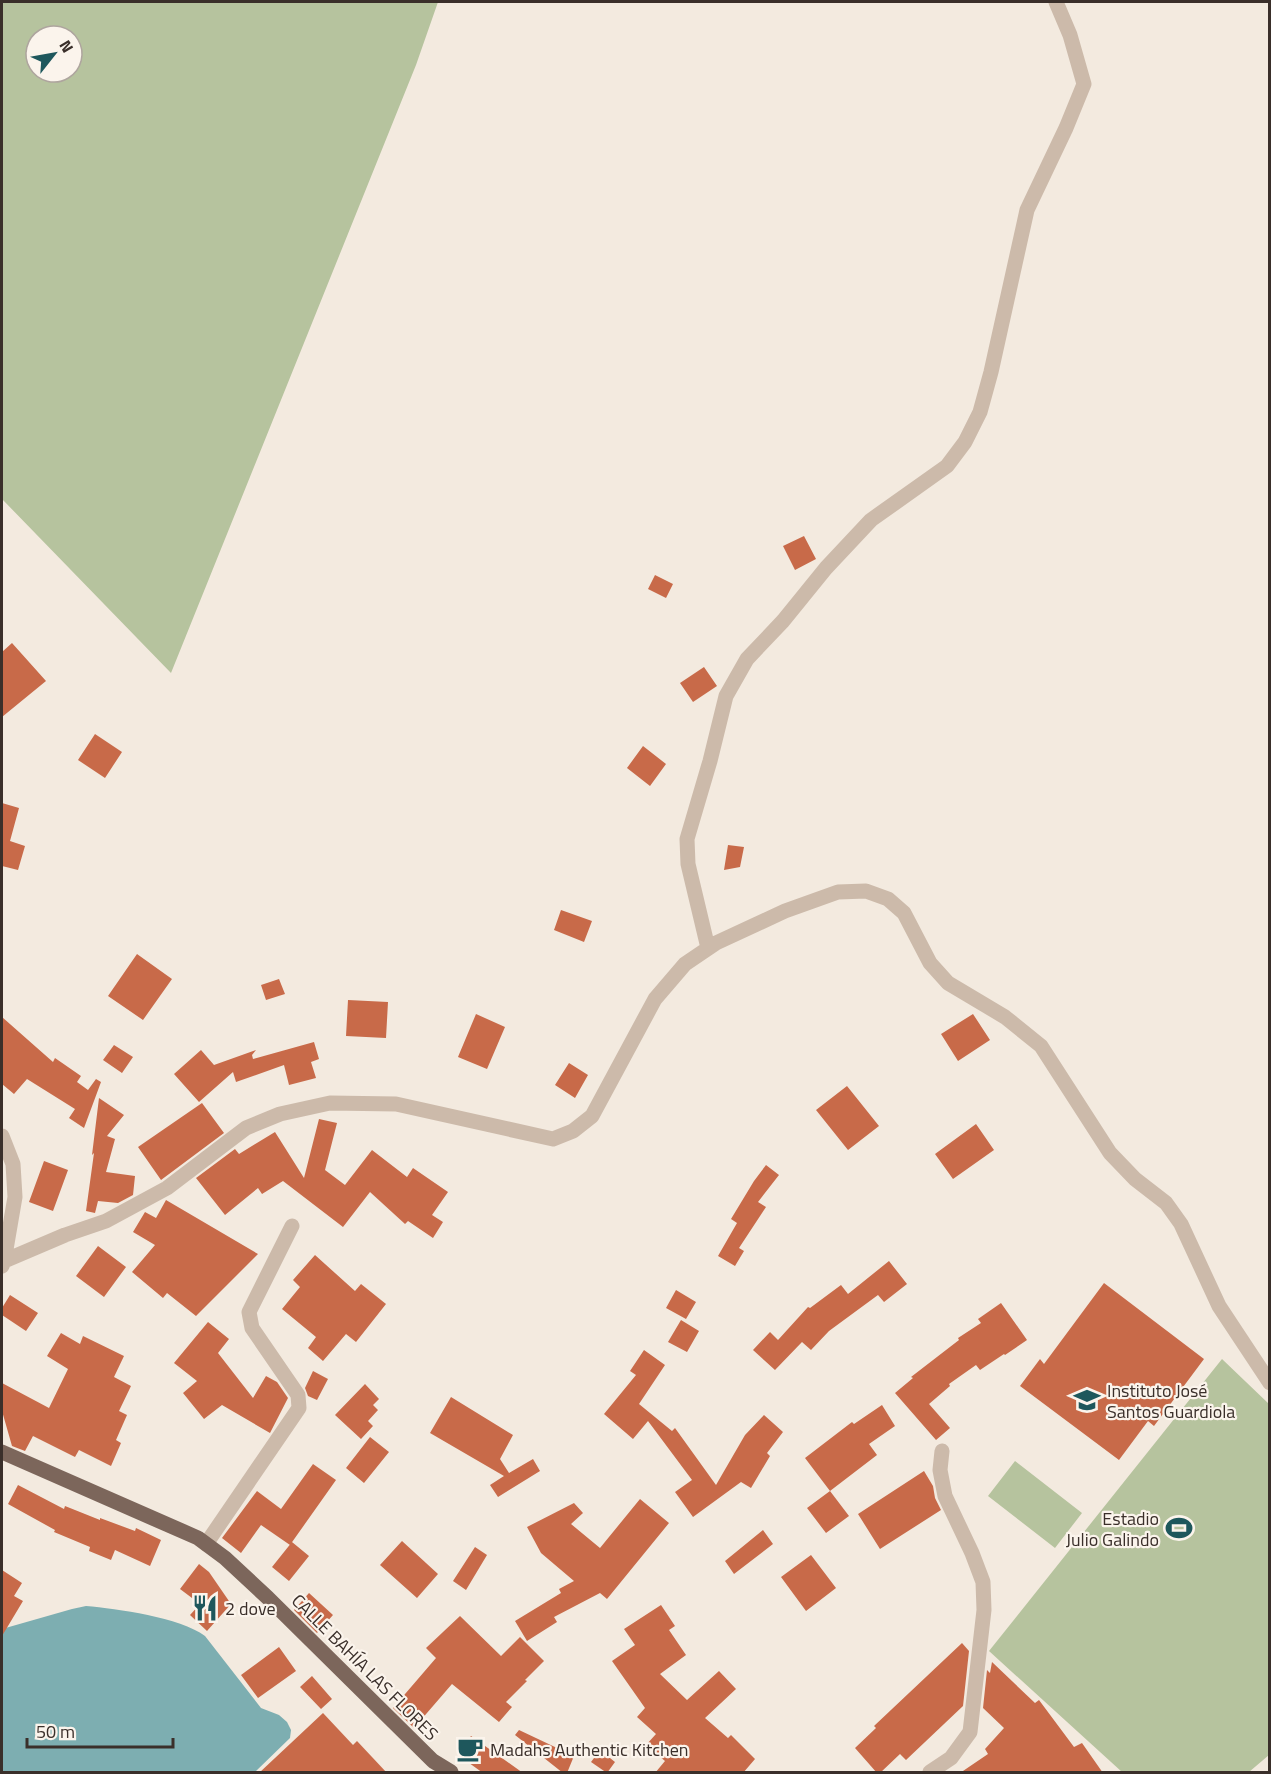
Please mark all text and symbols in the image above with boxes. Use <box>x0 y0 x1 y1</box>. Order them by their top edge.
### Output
north arrow <box>24 24 84 84</box>
text: N <box>54 35 80 57</box>
place label: Instituto José Santos Guardiola <box>1107 1377 1235 1425</box>
school or university icon: Instituto José Santos Guardiola <box>1072 1385 1102 1415</box>
place label: Estadio Julio Galindo <box>1066 1505 1159 1553</box>
sports icon: Estadio Julio Galindo <box>1164 1513 1194 1543</box>
street label: CALLE BAHÍA LAS FLORES <box>285 1587 445 1747</box>
restaurant icon: 2 dove <box>190 1593 220 1623</box>
place label: 2 dove <box>225 1595 276 1622</box>
scale bar <box>27 1711 172 1749</box>
text: 50 m <box>36 1718 75 1745</box>
cafe icon: Madahs Authentic Kitchen <box>455 1734 485 1764</box>
place label: Madahs Authentic Kitchen <box>490 1736 689 1763</box>

